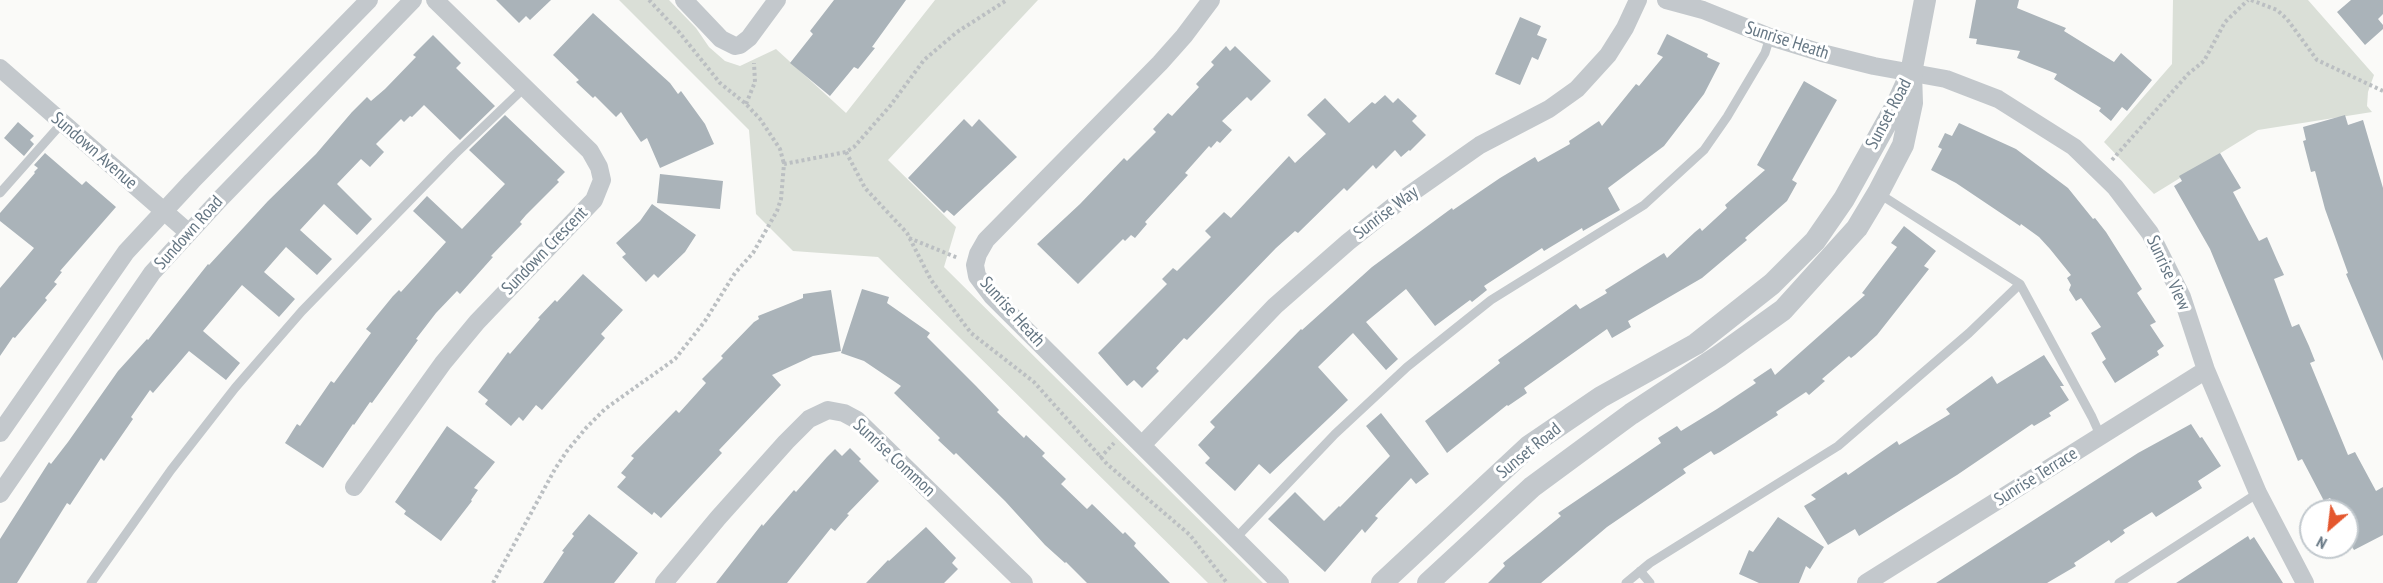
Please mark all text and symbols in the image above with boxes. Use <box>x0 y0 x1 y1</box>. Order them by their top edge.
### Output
street label: Sunrise Heath <box>1742 17 1832 65</box>
street label: Sunset Road <box>1862 75 1916 153</box>
street label: Sundown Avenue <box>47 108 141 194</box>
street label: Sunrise Way <box>1350 182 1422 244</box>
street label: Sundown Road <box>150 192 228 274</box>
street label: Sundown Crescent <box>498 202 592 300</box>
street label: Sunrise View <box>2141 232 2195 314</box>
street label: Sunrise Heath <box>975 273 1049 351</box>
street label: Sunrise Common <box>849 415 939 501</box>
street label: Sunset Road <box>1493 419 1565 483</box>
street label: Sunrise Terrace <box>1990 443 2082 511</box>
north arrow <box>2299 499 2359 559</box>
text: N <box>2313 532 2330 554</box>

